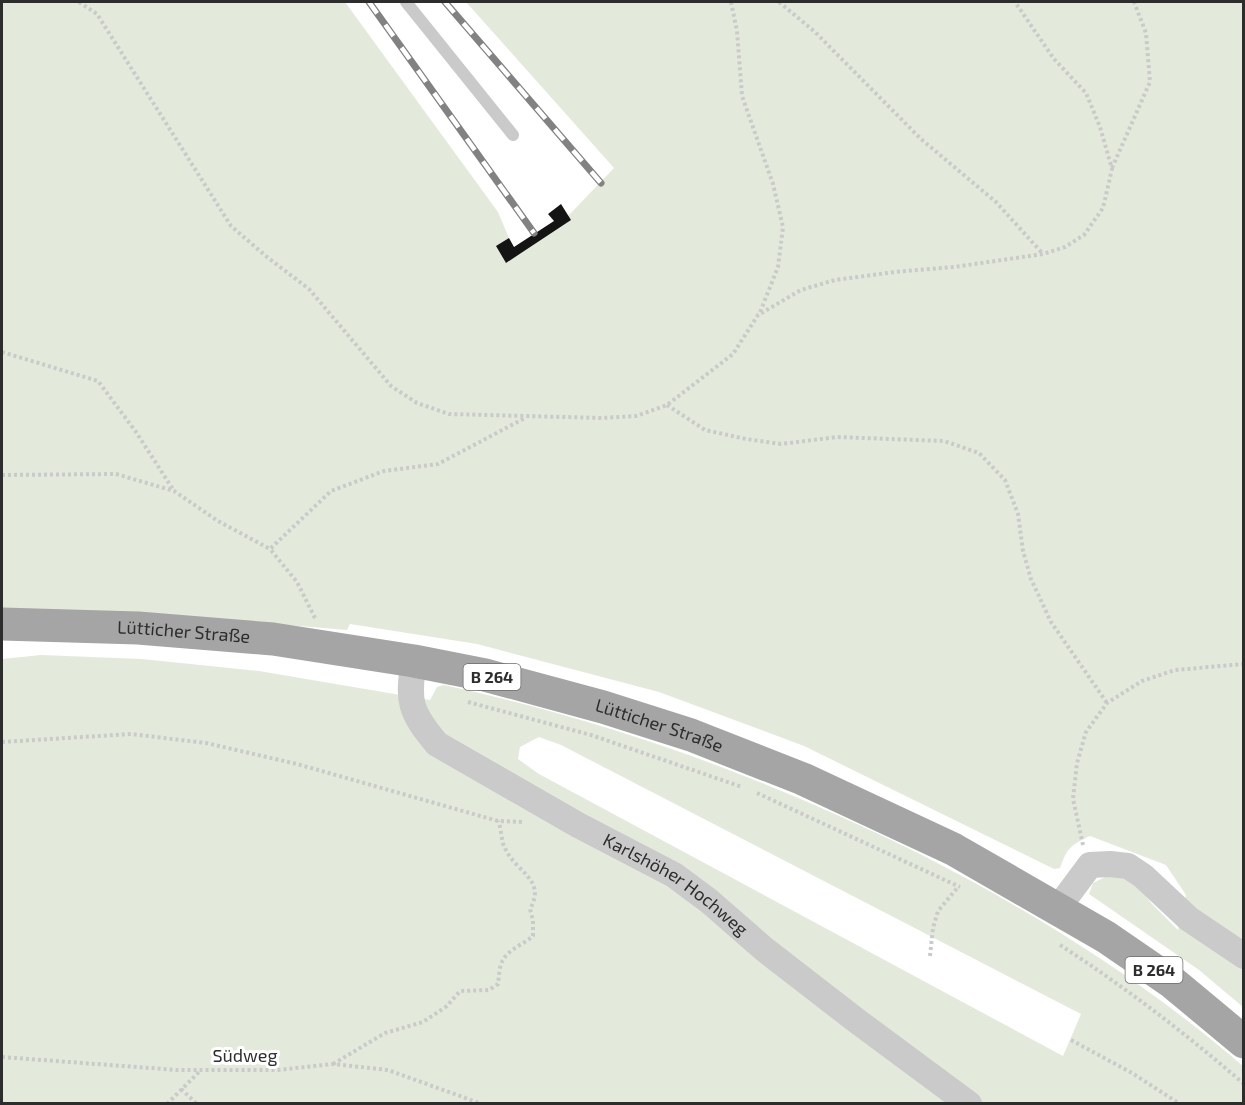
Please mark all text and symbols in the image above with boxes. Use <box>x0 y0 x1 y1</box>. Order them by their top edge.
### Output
street label: Lütticher Straße <box>117 615 251 647</box>
road number: B 264 <box>464 664 520 690</box>
street label: Lütticher Straße <box>593 693 727 757</box>
street label: Karlshöher Hochweg <box>600 828 753 940</box>
road number: B 264 <box>1126 957 1182 983</box>
street label: Südweg <box>212 1044 278 1066</box>

